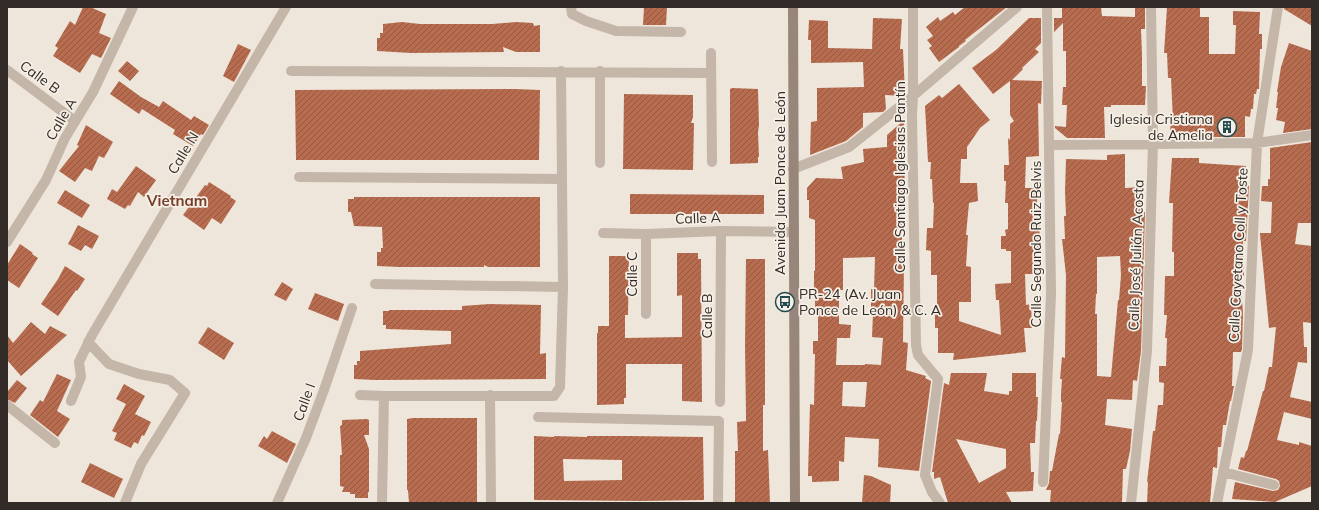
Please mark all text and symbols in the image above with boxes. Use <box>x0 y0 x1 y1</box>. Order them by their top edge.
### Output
street label: Calle B <box>16 56 64 98</box>
street label: Calle Santiago Iglesias Pantín <box>891 81 909 273</box>
street label: Avenida Juan Ponce de León <box>771 91 789 275</box>
street label: Calle A <box>42 94 81 143</box>
place label: Iglesia Cristiana de Amelia <box>1110 110 1213 144</box>
building icon: Iglesia Cristiana de Amelia <box>1216 116 1238 138</box>
street label: Calle N <box>163 129 203 177</box>
street label: Calle Segundo Ruiz Belvis <box>1027 160 1045 328</box>
street label: Calle Cayetano Coll y Toste <box>1224 167 1252 343</box>
street label: Calle José Julián Acosta <box>1124 179 1148 331</box>
district label: Vietnam <box>146 191 207 210</box>
street label: Calle A <box>675 208 722 228</box>
street label: Calle C <box>623 251 641 297</box>
place label: PR-24 (Av. Juan Ponce de León) & C. A <box>799 285 942 319</box>
bus stop icon: PR-24 (Av. Juan Ponce de León) & C. A <box>774 291 796 313</box>
street label: Calle B <box>698 293 716 339</box>
street label: Calle I <box>289 380 319 424</box>

